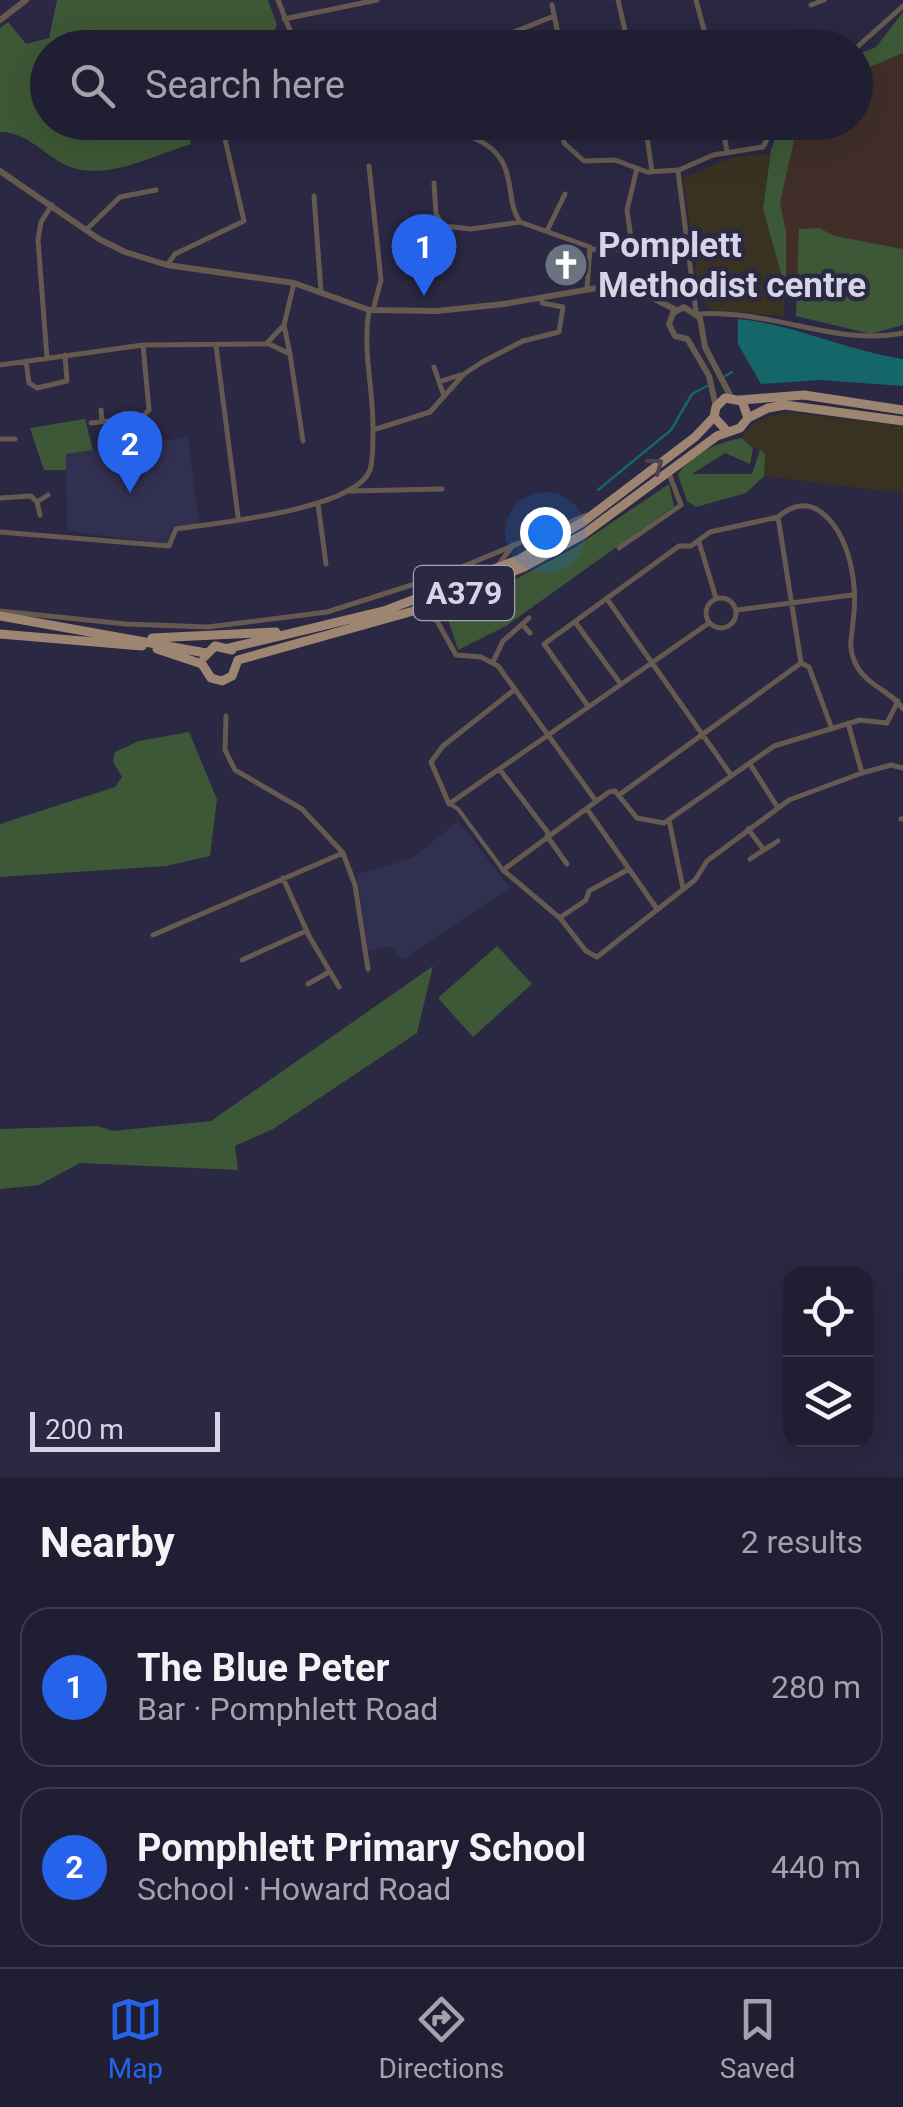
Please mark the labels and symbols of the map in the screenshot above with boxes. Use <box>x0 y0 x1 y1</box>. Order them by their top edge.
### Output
pin: 1 <box>392 214 456 296</box>
place label: Pomplett Methodist centre <box>598 225 866 306</box>
church icon: Pomplett Methodist centre <box>543 242 589 288</box>
pin: 2 <box>98 410 162 493</box>
one-way arrow <box>645 458 664 477</box>
your location <box>520 507 571 558</box>
road number: A379 <box>414 566 514 620</box>
scale bar <box>30 1407 220 1452</box>

